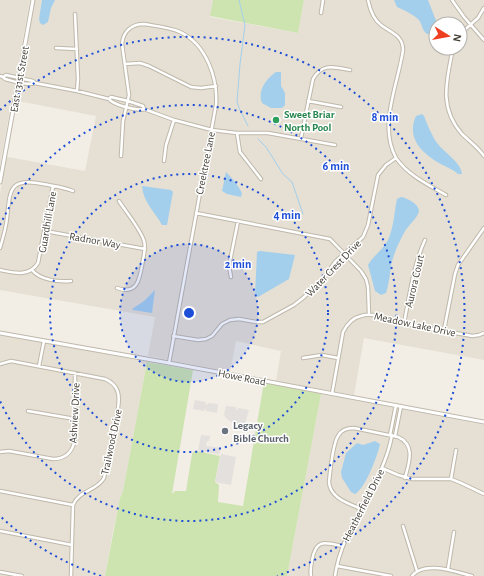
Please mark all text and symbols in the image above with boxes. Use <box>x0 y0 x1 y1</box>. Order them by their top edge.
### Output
north arrow <box>428 16 468 56</box>
text: N <box>451 33 463 43</box>
street label: East 131st Street <box>8 45 31 113</box>
place label: Sweet Briar North Pool <box>284 109 335 133</box>
text: 8 min <box>372 111 398 123</box>
marker: Sweet Briar North Pool <box>271 115 281 125</box>
street label: Creektree Lane <box>194 131 217 195</box>
text: 6 min <box>323 160 349 172</box>
street label: Guardhill Lane <box>37 191 58 254</box>
text: 4 min <box>273 209 301 221</box>
street label: Radnor Way <box>68 231 122 250</box>
street label: Water Crest Drive <box>304 238 363 299</box>
street label: Aurora Court <box>403 253 426 309</box>
text: 2 min <box>225 258 251 270</box>
centre of rings <box>182 306 196 320</box>
street label: Meadow Lake Drive <box>373 310 457 339</box>
street label: Howe Road <box>217 367 267 388</box>
street label: Ashview Drive <box>67 383 82 443</box>
street label: Trailwood Drive <box>99 408 124 476</box>
place label: Legacy Bible Church <box>233 420 289 444</box>
marker: Legacy Bible Church <box>220 426 230 436</box>
street label: Heatherfield Drive <box>340 467 386 543</box>

